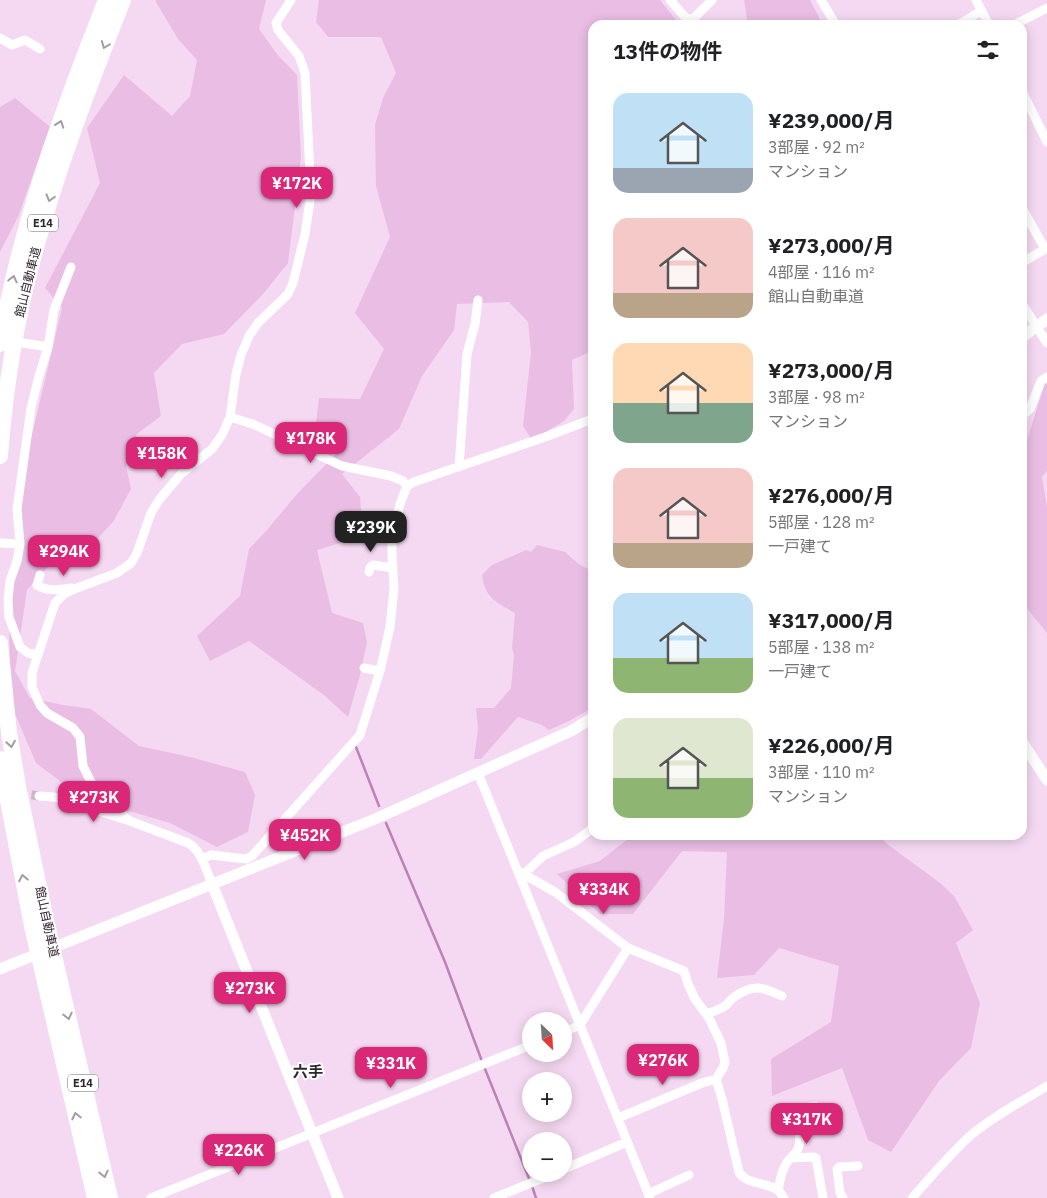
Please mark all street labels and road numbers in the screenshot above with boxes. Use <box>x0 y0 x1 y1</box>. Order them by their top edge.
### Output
road number: E14 <box>28 214 58 232</box>
street label: 館山自動車道 <box>12 245 44 319</box>
street label: 館山自動車道 <box>33 885 62 959</box>
road number: E14 <box>68 1074 98 1092</box>

